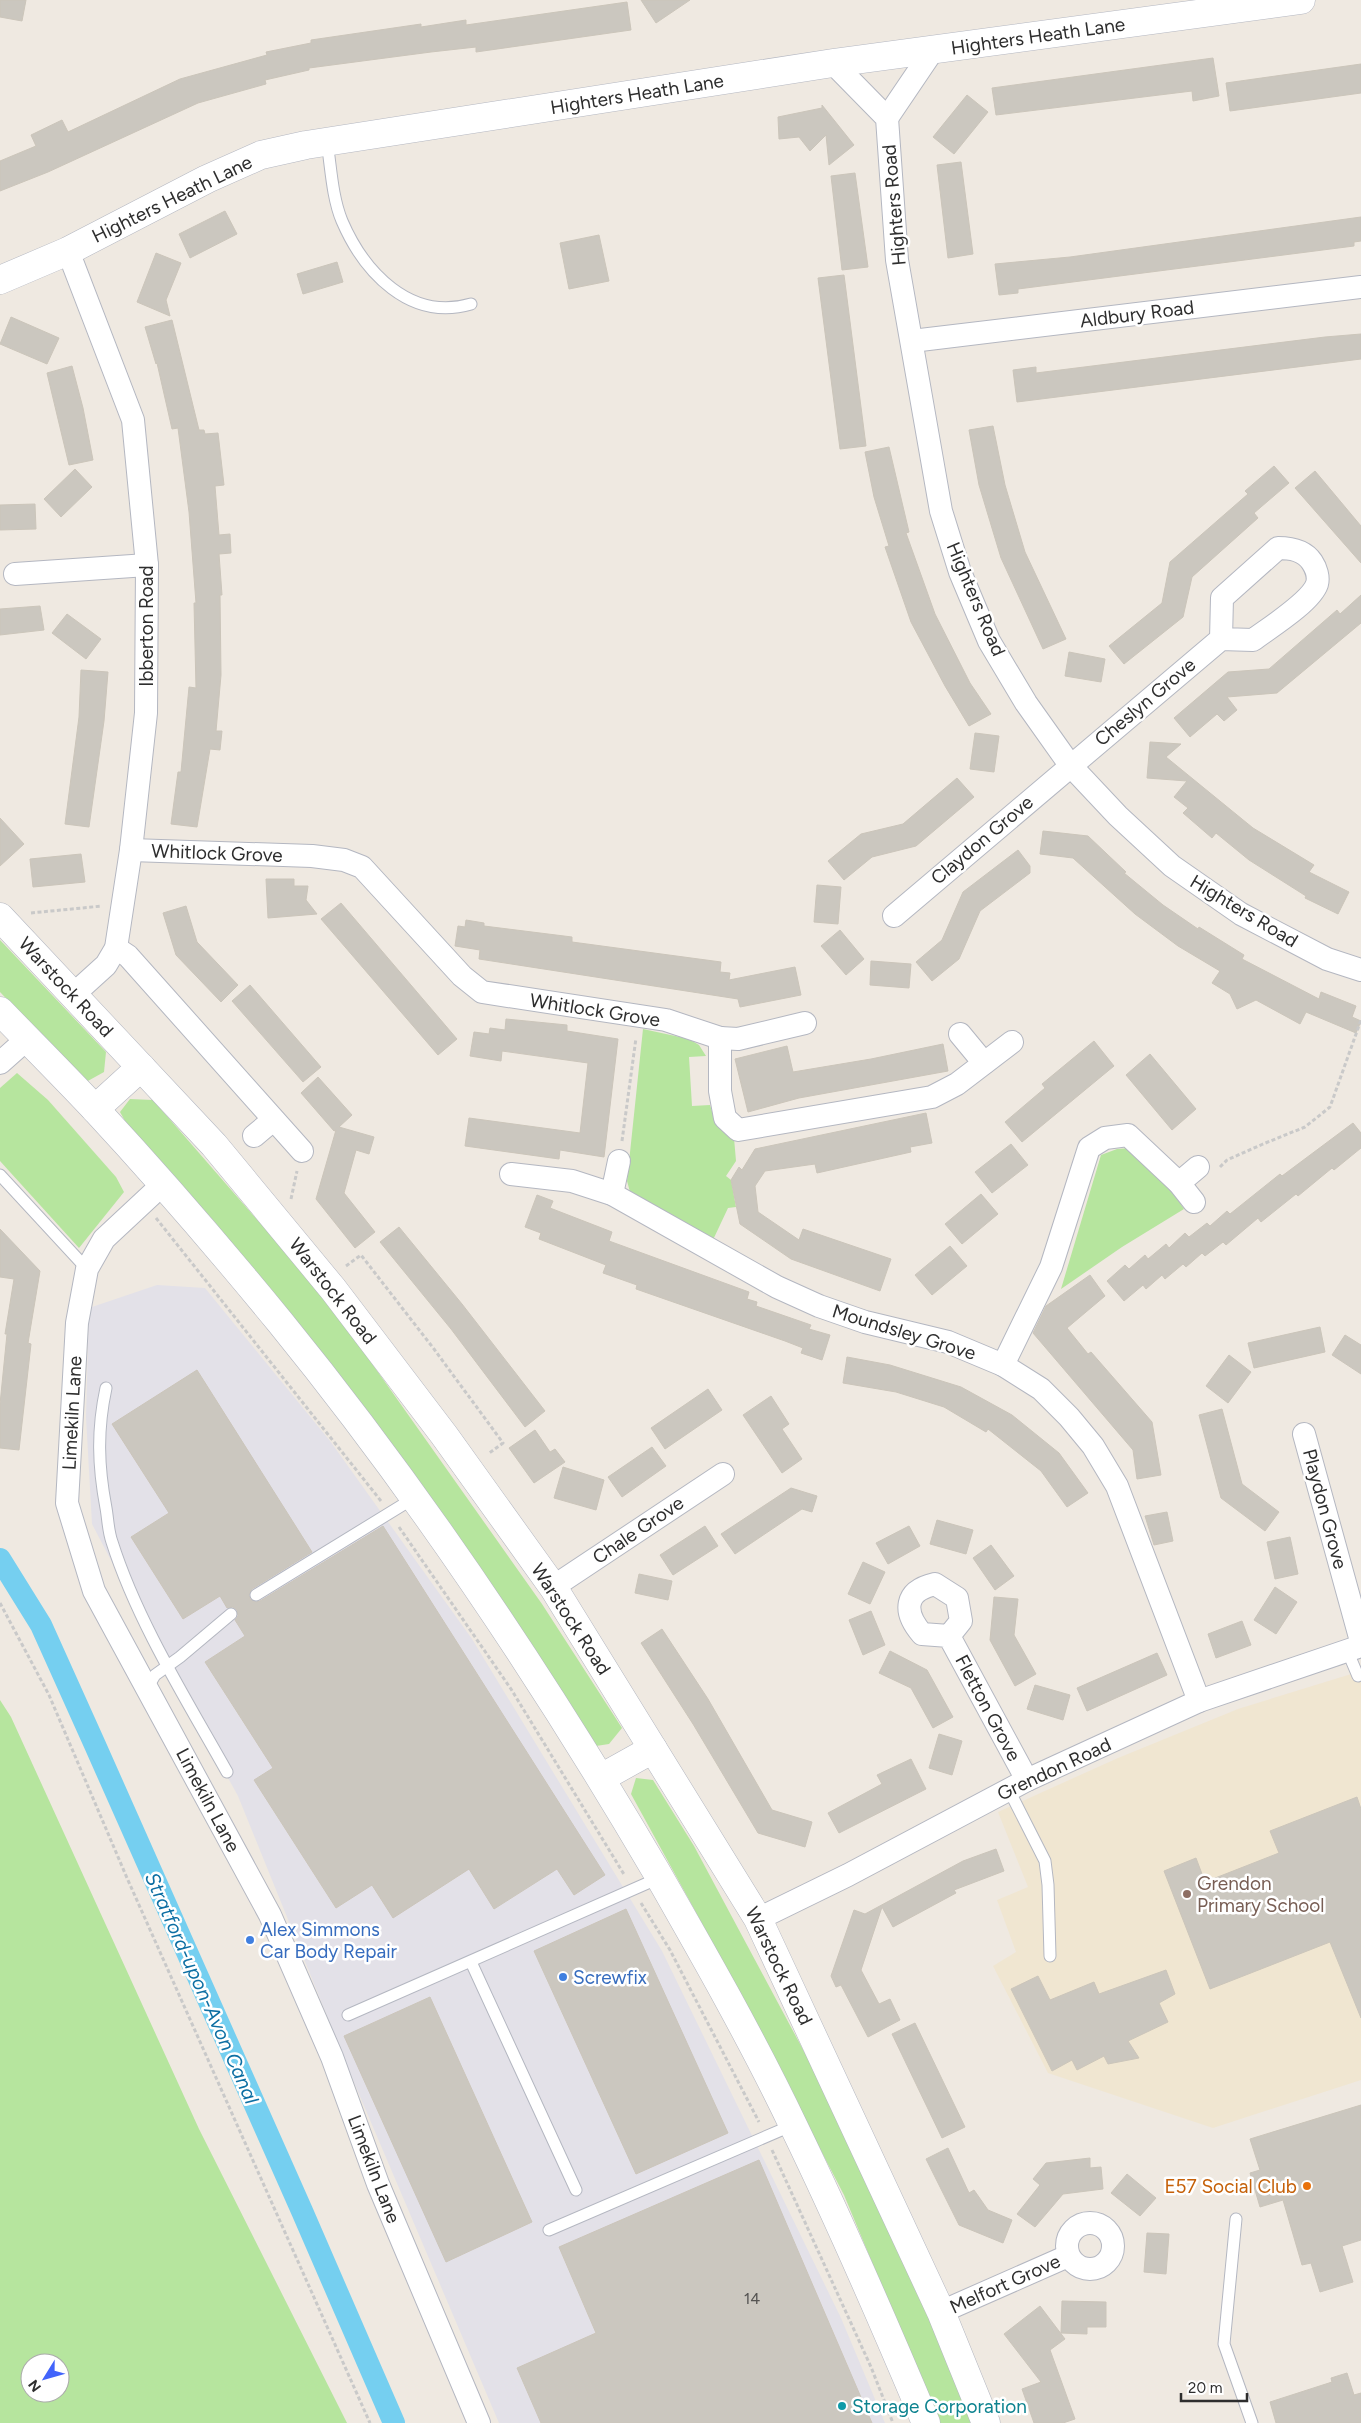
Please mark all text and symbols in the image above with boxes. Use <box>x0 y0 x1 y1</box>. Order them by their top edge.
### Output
street label: Highters Heath Lane <box>950 12 1126 60</box>
street label: Highters Heath Lane <box>549 69 725 119</box>
street label: Highters Road <box>877 143 911 267</box>
street label: Highters Heath Lane <box>88 150 256 248</box>
street label: Aldbury Road <box>1079 296 1195 332</box>
street label: Highters Road <box>942 539 1010 659</box>
street label: Ibberton Road <box>135 565 158 687</box>
street label: Cheslyn Grove <box>1090 653 1200 751</box>
street label: Claydon Grove <box>926 791 1038 889</box>
street label: Whitlock Grove <box>151 839 283 867</box>
street label: Highters Road <box>1186 870 1302 952</box>
street label: Warstock Road <box>14 932 118 1042</box>
street label: Whitlock Grove <box>528 988 662 1032</box>
street label: Warstock Road <box>284 1233 382 1349</box>
street label: Moundsley Grove <box>829 1299 979 1365</box>
street label: Limekiln Lane <box>58 1355 86 1471</box>
street label: Playdon Grove <box>1298 1446 1352 1572</box>
street label: Chale Grove <box>588 1491 688 1569</box>
street label: Warstock Road <box>526 1559 616 1679</box>
street label: Fletton Grove <box>950 1651 1026 1765</box>
street label: Grendon Road <box>993 1733 1115 1805</box>
street label: Limekiln Lane <box>171 1744 245 1856</box>
water label: Stratford-upon-Avon Canal <box>140 1868 264 2108</box>
place label: Grendon Primary School <box>1197 1872 1325 1917</box>
marker: Grendon Primary School <box>1181 1888 1193 1900</box>
street label: Warstock Road <box>740 1903 818 2029</box>
place label: Alex Simmons Car Body Repair <box>260 1918 398 1963</box>
marker: Alex Simmons Car Body Repair <box>244 1934 256 1946</box>
place label: Screwfix <box>573 1966 647 1989</box>
marker: Screwfix <box>557 1971 569 1983</box>
street label: Limekiln Lane <box>343 2111 405 2227</box>
place label: E57 Social Club <box>1164 2175 1297 2198</box>
marker: E57 Social Club <box>1301 2180 1313 2192</box>
street label: Melfort Grove <box>946 2249 1064 2319</box>
house number: 14 <box>744 2289 760 2308</box>
north arrow <box>20 2353 70 2403</box>
scale bar <box>1181 2370 1247 2402</box>
text: N <box>25 2376 45 2395</box>
text: 20 m <box>1188 2379 1222 2397</box>
place label: Storage Corporation <box>852 2395 1027 2418</box>
marker: Storage Corporation <box>836 2400 848 2412</box>

